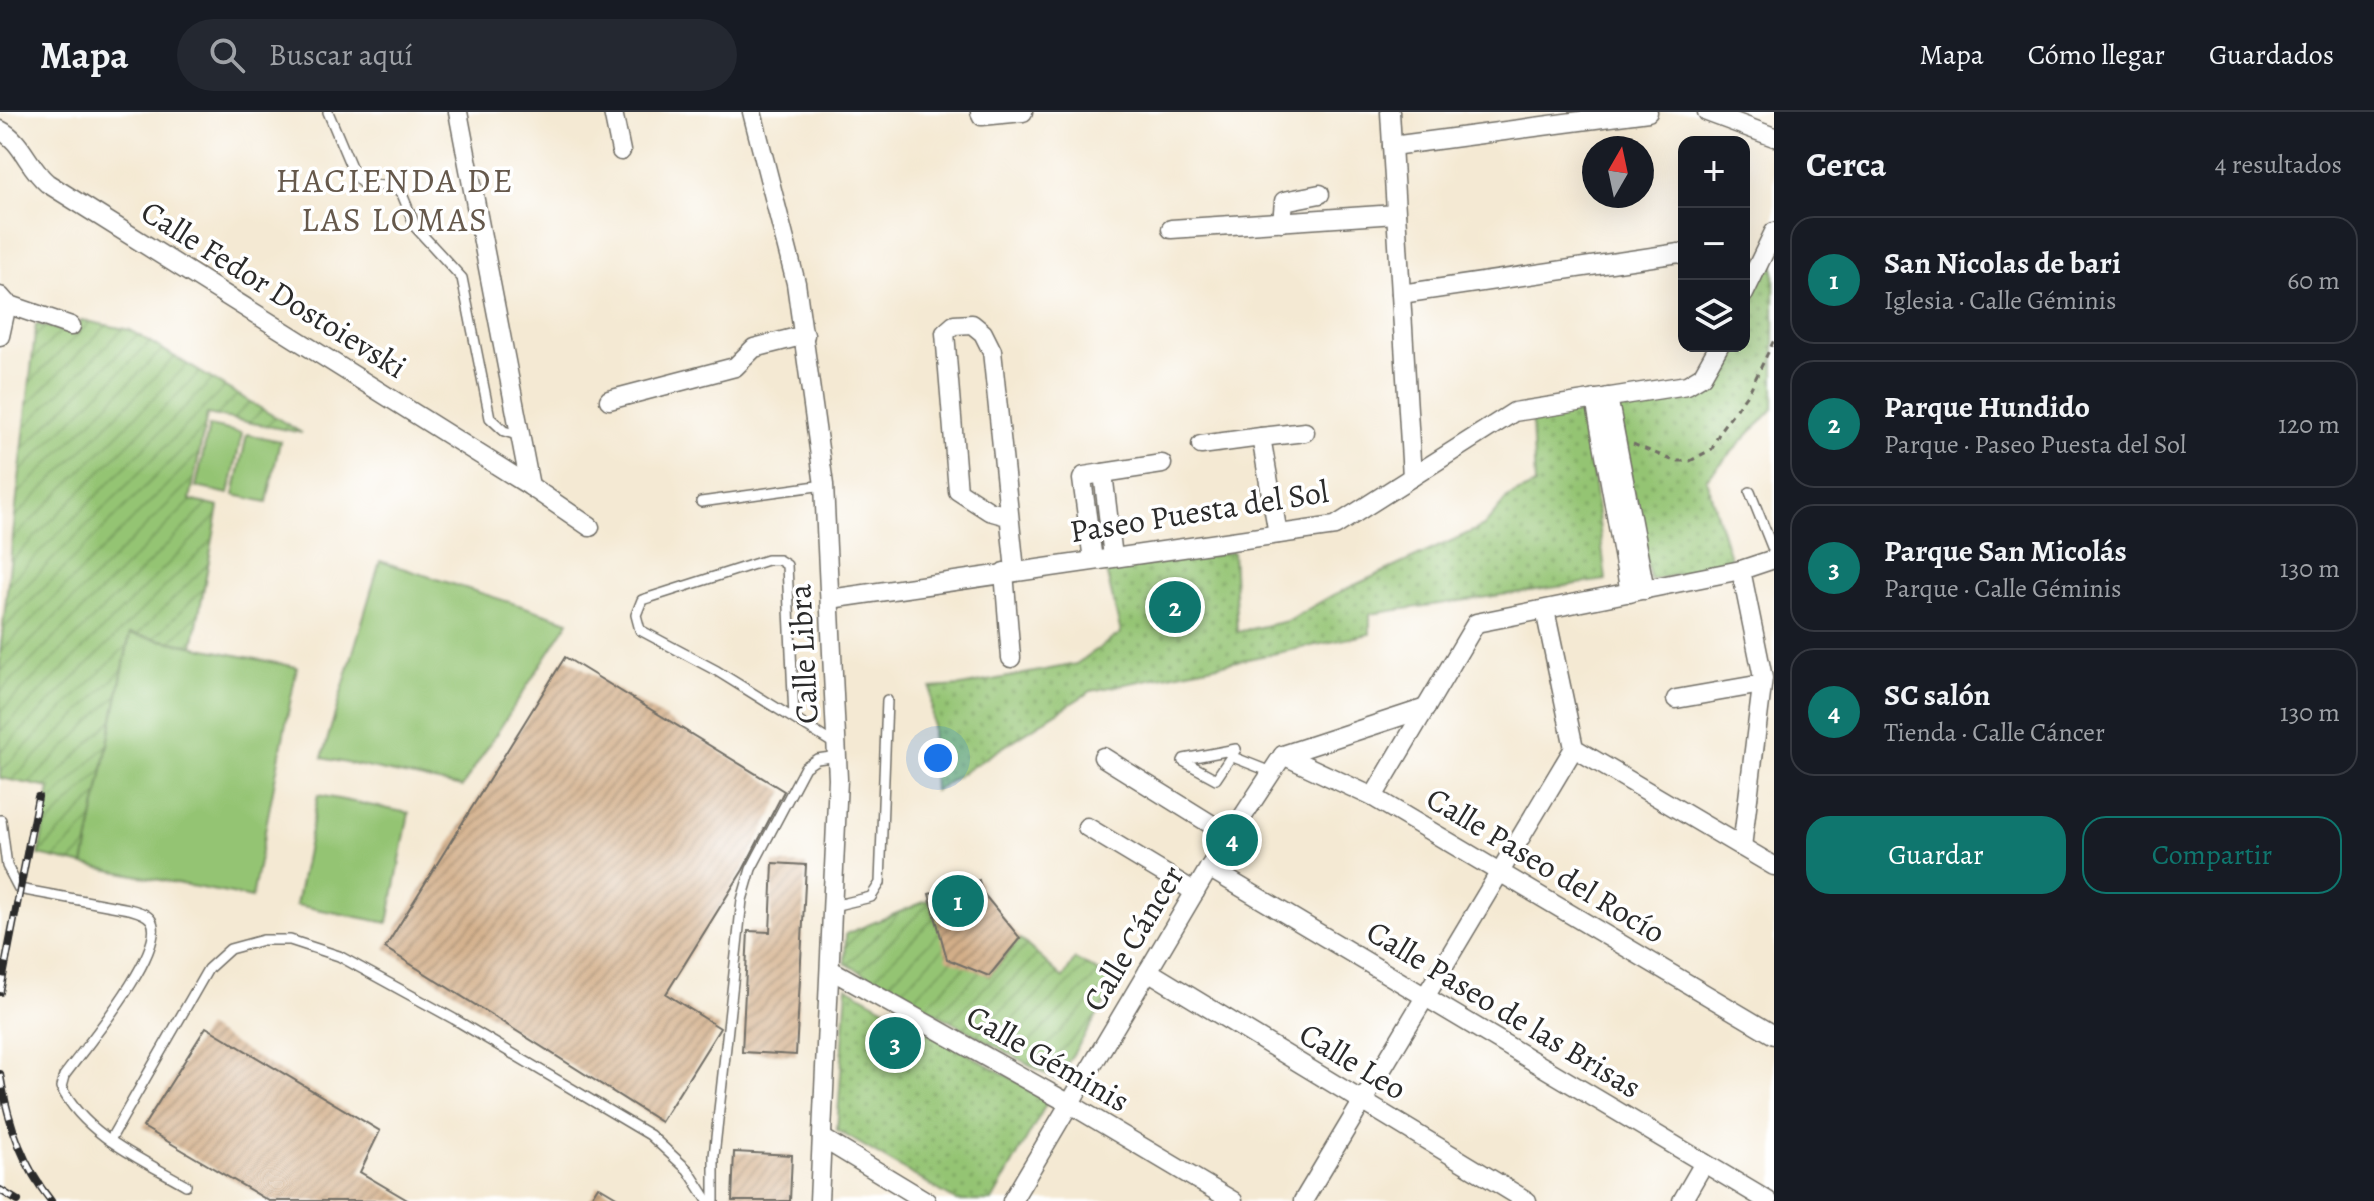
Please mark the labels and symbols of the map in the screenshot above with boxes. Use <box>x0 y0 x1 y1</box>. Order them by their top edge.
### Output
north arrow <box>1582 136 1654 208</box>
district label: HACIENDA DE LAS LOMAS <box>275 157 515 243</box>
street label: Calle Fedor Dostoievski <box>133 189 415 389</box>
street label: Paseo Puesta del Sol <box>1067 469 1332 553</box>
pin: 2 <box>1149 577 1201 637</box>
street label: Calle Libra <box>777 583 829 725</box>
your location <box>918 738 958 778</box>
street label: Calle Paseo del Rocío <box>1418 776 1674 954</box>
pin: 4 <box>1206 810 1258 870</box>
street label: Calle Cáncer <box>1072 857 1194 1019</box>
pin: 1 <box>932 871 984 931</box>
street label: Calle Paseo de las Brisas <box>1358 910 1650 1108</box>
street label: Calle Géminis <box>958 994 1138 1122</box>
street label: Calle Leo <box>1291 1012 1415 1110</box>
pin: 3 <box>869 1013 921 1073</box>

